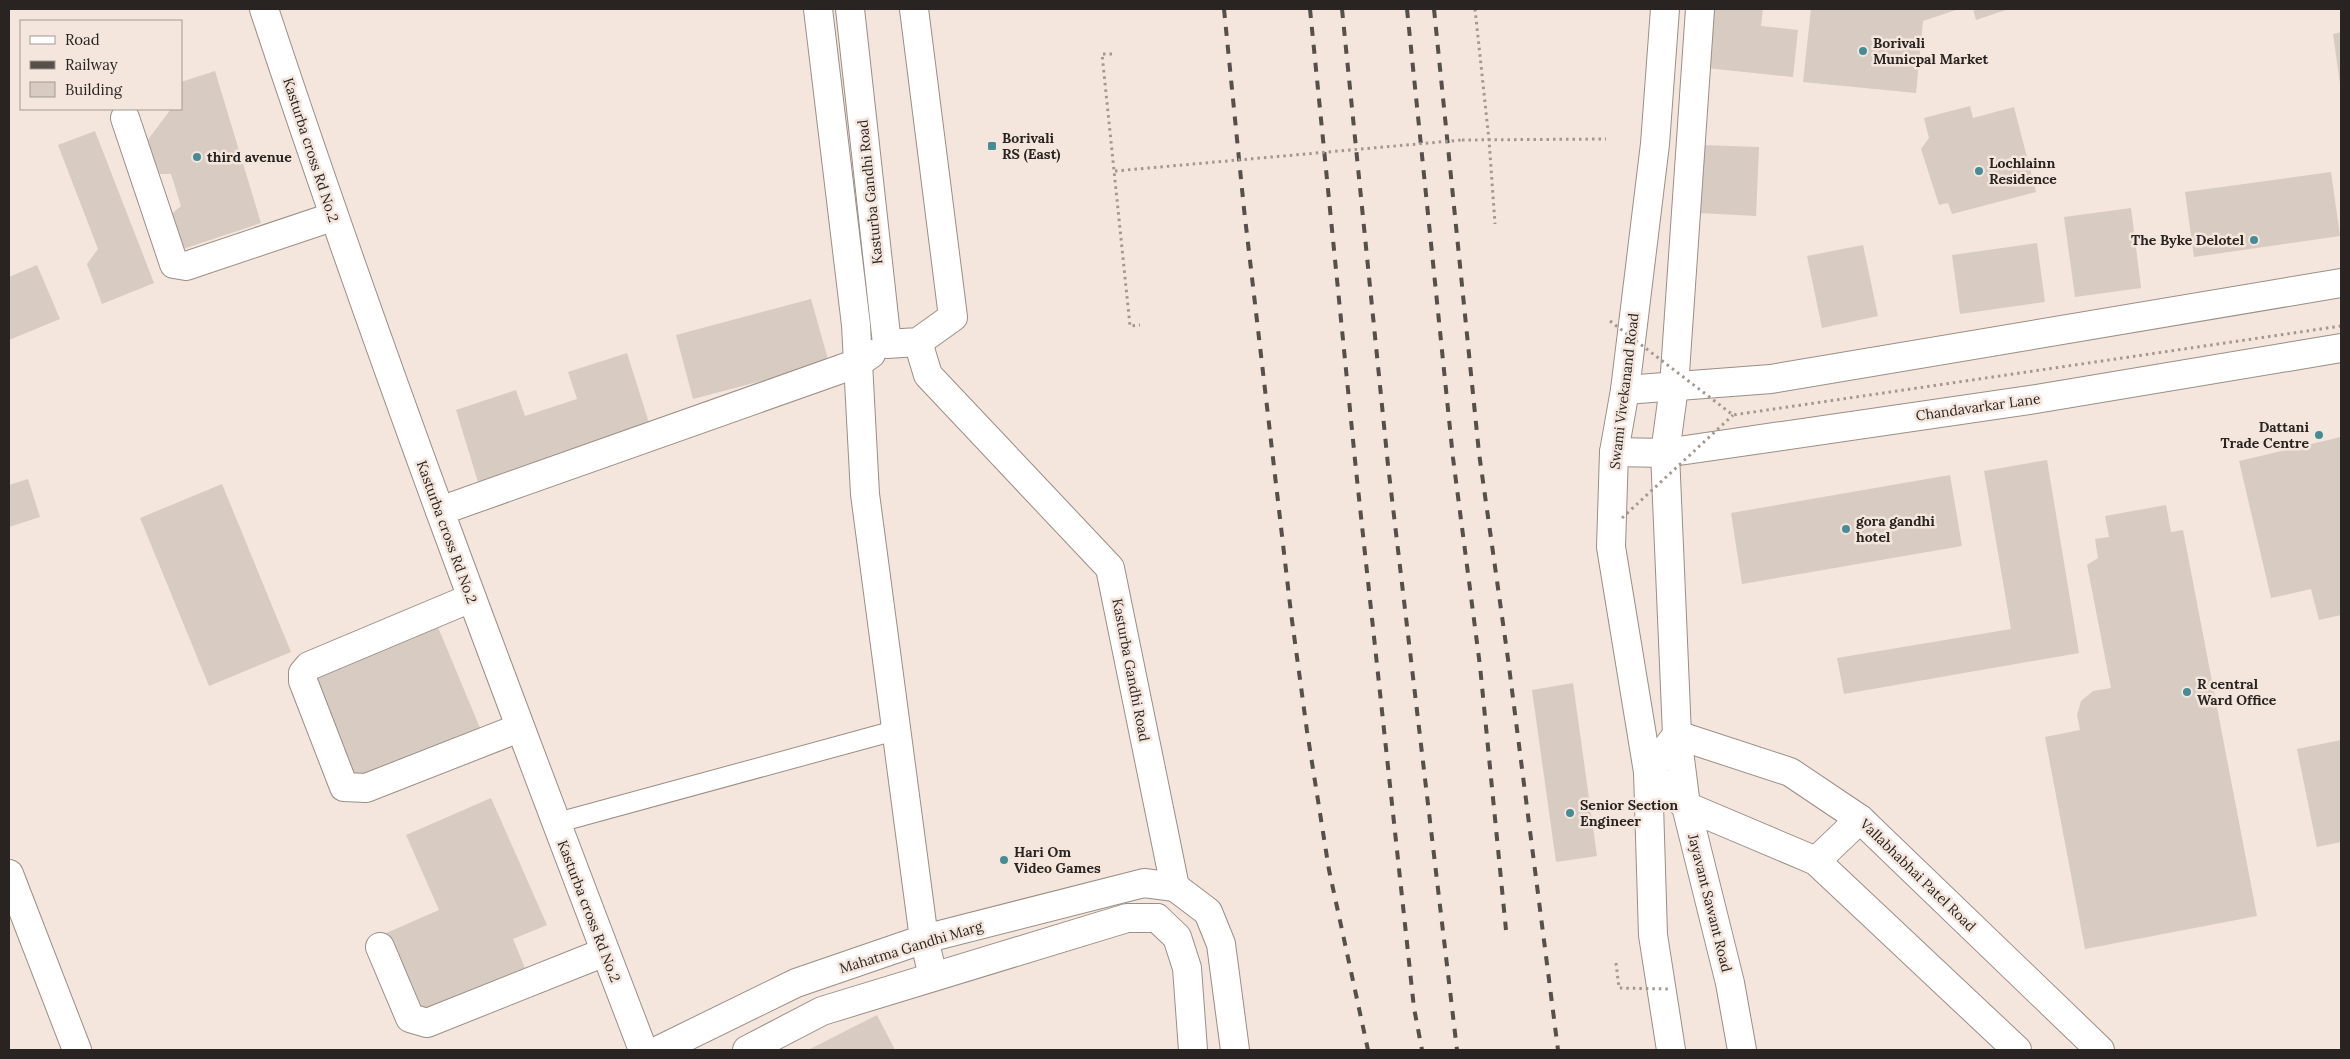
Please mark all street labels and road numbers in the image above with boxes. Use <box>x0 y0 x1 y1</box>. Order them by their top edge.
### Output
street label: Kasturba cross Rd No.2 <box>279 76 343 224</box>
street label: Kasturba Gandhi Road <box>853 119 887 265</box>
street label: Swami Vivekanand Road <box>1605 312 1643 470</box>
street label: Chandavarkar Lane <box>1915 389 2042 425</box>
street label: Kasturba cross Rd No.2 <box>413 458 481 606</box>
street label: Kasturba Gandhi Road <box>1108 597 1154 743</box>
street label: Vallabhabhai Patel Road <box>1855 814 1980 935</box>
street label: Jayavant Sawant Road <box>1684 831 1736 974</box>
street label: Kasturba cross Rd No.2 <box>554 837 624 985</box>
street label: Mahatma Gandhi Marg <box>837 917 985 977</box>

